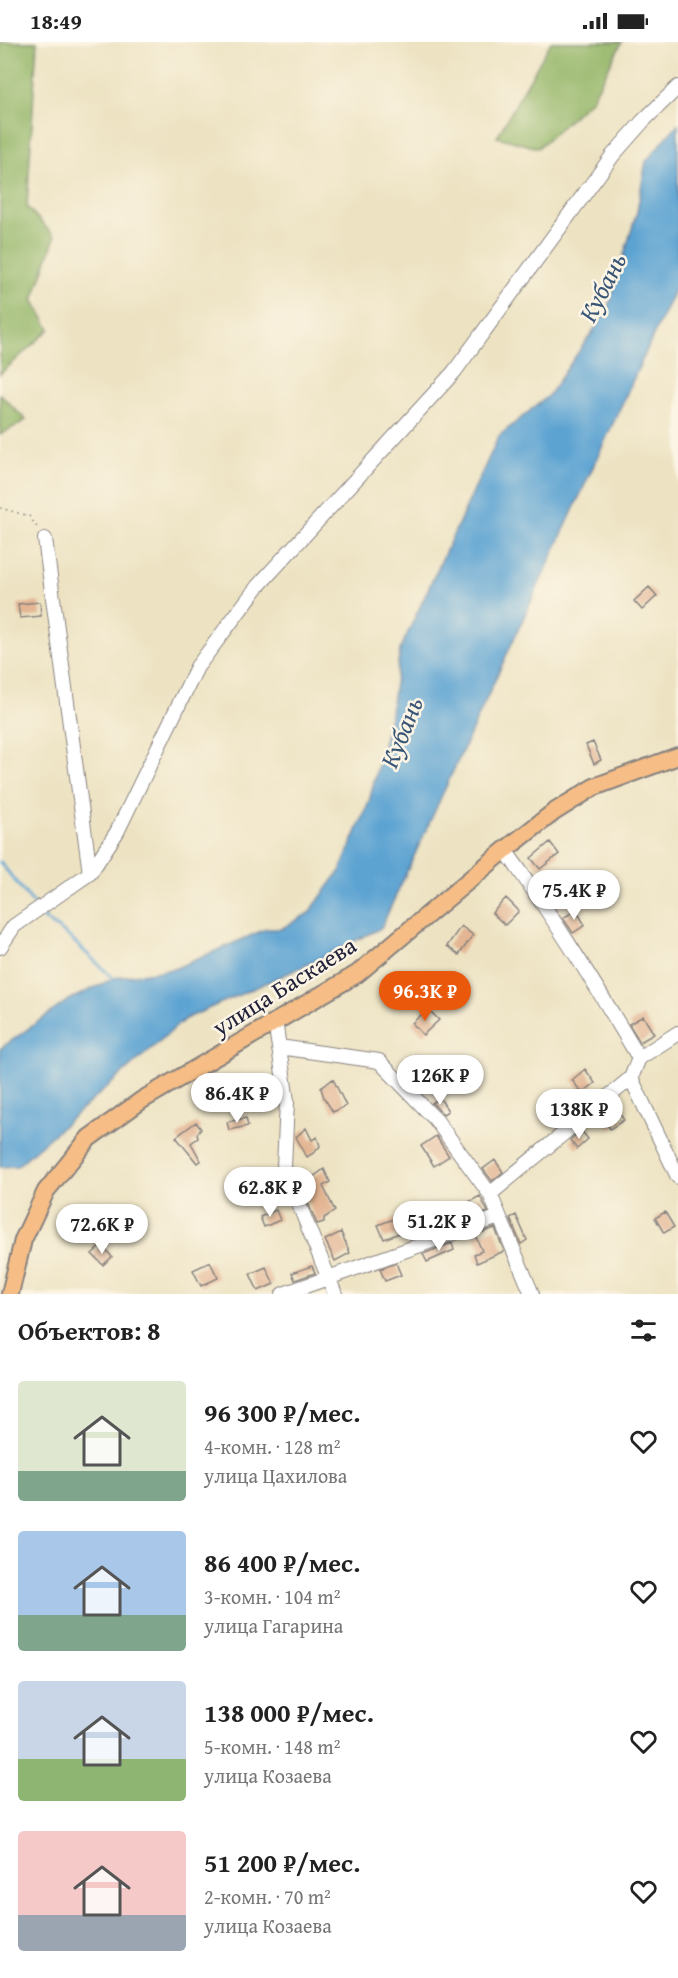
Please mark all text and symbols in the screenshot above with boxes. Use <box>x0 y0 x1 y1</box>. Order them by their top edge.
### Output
text: 18:49 <box>30 5 82 37</box>
water label: Кубань <box>568 245 636 329</box>
water label: Кубань <box>369 691 433 773</box>
pin: 75.4K ₽ <box>519 870 629 921</box>
text: 75.4K ₽ <box>542 875 606 904</box>
street label: улица Баскаева <box>204 927 363 1045</box>
pin: 96.3K ₽ <box>370 971 480 1022</box>
text: 96.3K ₽ <box>393 976 457 1005</box>
pin: 126K ₽ <box>391 1055 489 1106</box>
text: 126K ₽ <box>411 1060 469 1089</box>
pin: 86.4K ₽ <box>182 1073 292 1124</box>
text: 86.4K ₽ <box>205 1078 269 1107</box>
pin: 138K ₽ <box>530 1089 628 1140</box>
text: 138K ₽ <box>550 1094 608 1123</box>
pin: 62.8K ₽ <box>215 1167 325 1218</box>
text: 62.8K ₽ <box>238 1172 302 1201</box>
pin: 51.2K ₽ <box>384 1201 494 1252</box>
pin: 72.6K ₽ <box>47 1204 157 1255</box>
text: 51.2K ₽ <box>407 1206 471 1235</box>
text: 72.6K ₽ <box>70 1209 134 1238</box>
text: Объектов: 8 <box>18 1311 161 1350</box>
icon: filters <box>627 1314 660 1347</box>
text: 96 300 ₽/мес. <box>204 1393 360 1432</box>
icon: home <box>66 1405 138 1477</box>
icon: heart <box>627 1425 660 1458</box>
text: 4-комн. · 128 m² <box>204 1432 340 1461</box>
text: улица Цахилова <box>204 1461 347 1490</box>
text: 86 400 ₽/мес. <box>204 1543 360 1582</box>
icon: home <box>66 1555 138 1627</box>
icon: heart <box>627 1575 660 1608</box>
text: 3-комн. · 104 m² <box>204 1582 340 1611</box>
text: улица Гагарина <box>204 1611 343 1640</box>
text: 138 000 ₽/мес. <box>204 1693 374 1732</box>
icon: home <box>66 1705 138 1777</box>
icon: heart <box>627 1725 660 1758</box>
text: 5-комн. · 148 m² <box>204 1732 340 1761</box>
text: улица Козаева <box>204 1761 332 1790</box>
text: 51 200 ₽/мес. <box>204 1843 360 1882</box>
icon: home <box>66 1855 138 1927</box>
icon: heart <box>627 1875 660 1908</box>
text: 2-комн. · 70 m² <box>204 1882 331 1911</box>
text: улица Козаева <box>204 1911 332 1940</box>

